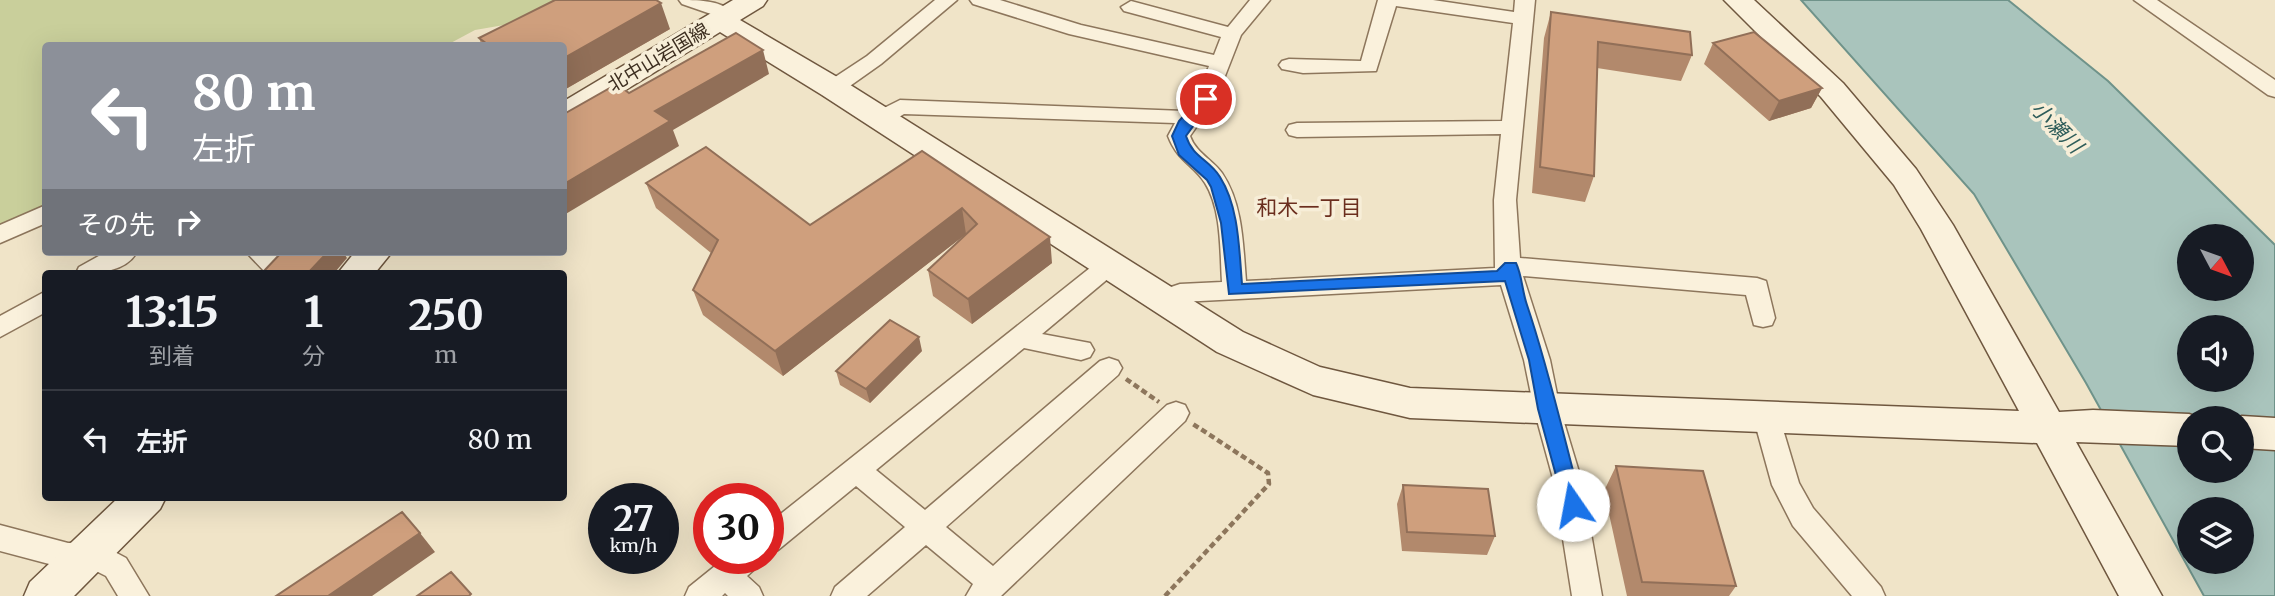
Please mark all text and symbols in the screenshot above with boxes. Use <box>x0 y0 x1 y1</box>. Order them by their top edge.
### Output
street label: 北中山岩国線 <box>603 17 713 97</box>
text: 80 m <box>192 62 315 123</box>
pin <box>1176 69 1236 129</box>
icon: left <box>77 70 168 161</box>
icon: arrive <box>1187 80 1225 118</box>
water label: 小瀬川 <box>2025 95 2090 160</box>
text: 左折 <box>192 129 256 169</box>
district label: 和木一丁目 <box>1257 194 1362 221</box>
icon: right <box>169 203 207 241</box>
text: その先 <box>77 208 155 241</box>
north arrow <box>2177 224 2254 301</box>
map controls <box>2177 224 2254 574</box>
text: 13:15 <box>125 286 219 338</box>
text: 1 <box>304 286 323 338</box>
text: 250 <box>408 289 484 341</box>
button: sound <box>2177 315 2254 392</box>
text: m <box>435 340 457 369</box>
text: 到着 <box>149 341 195 370</box>
text: 分 <box>302 341 325 370</box>
button: search <box>2177 406 2254 483</box>
icon: left <box>77 420 115 458</box>
text: 80 m <box>468 423 532 456</box>
text: 左折 <box>136 425 188 458</box>
position arrow <box>1536 468 1610 542</box>
speed limit sign: 30 <box>693 483 784 574</box>
text: 27 <box>613 497 654 541</box>
button: layers <box>2177 497 2254 574</box>
text: km/h <box>610 534 657 557</box>

